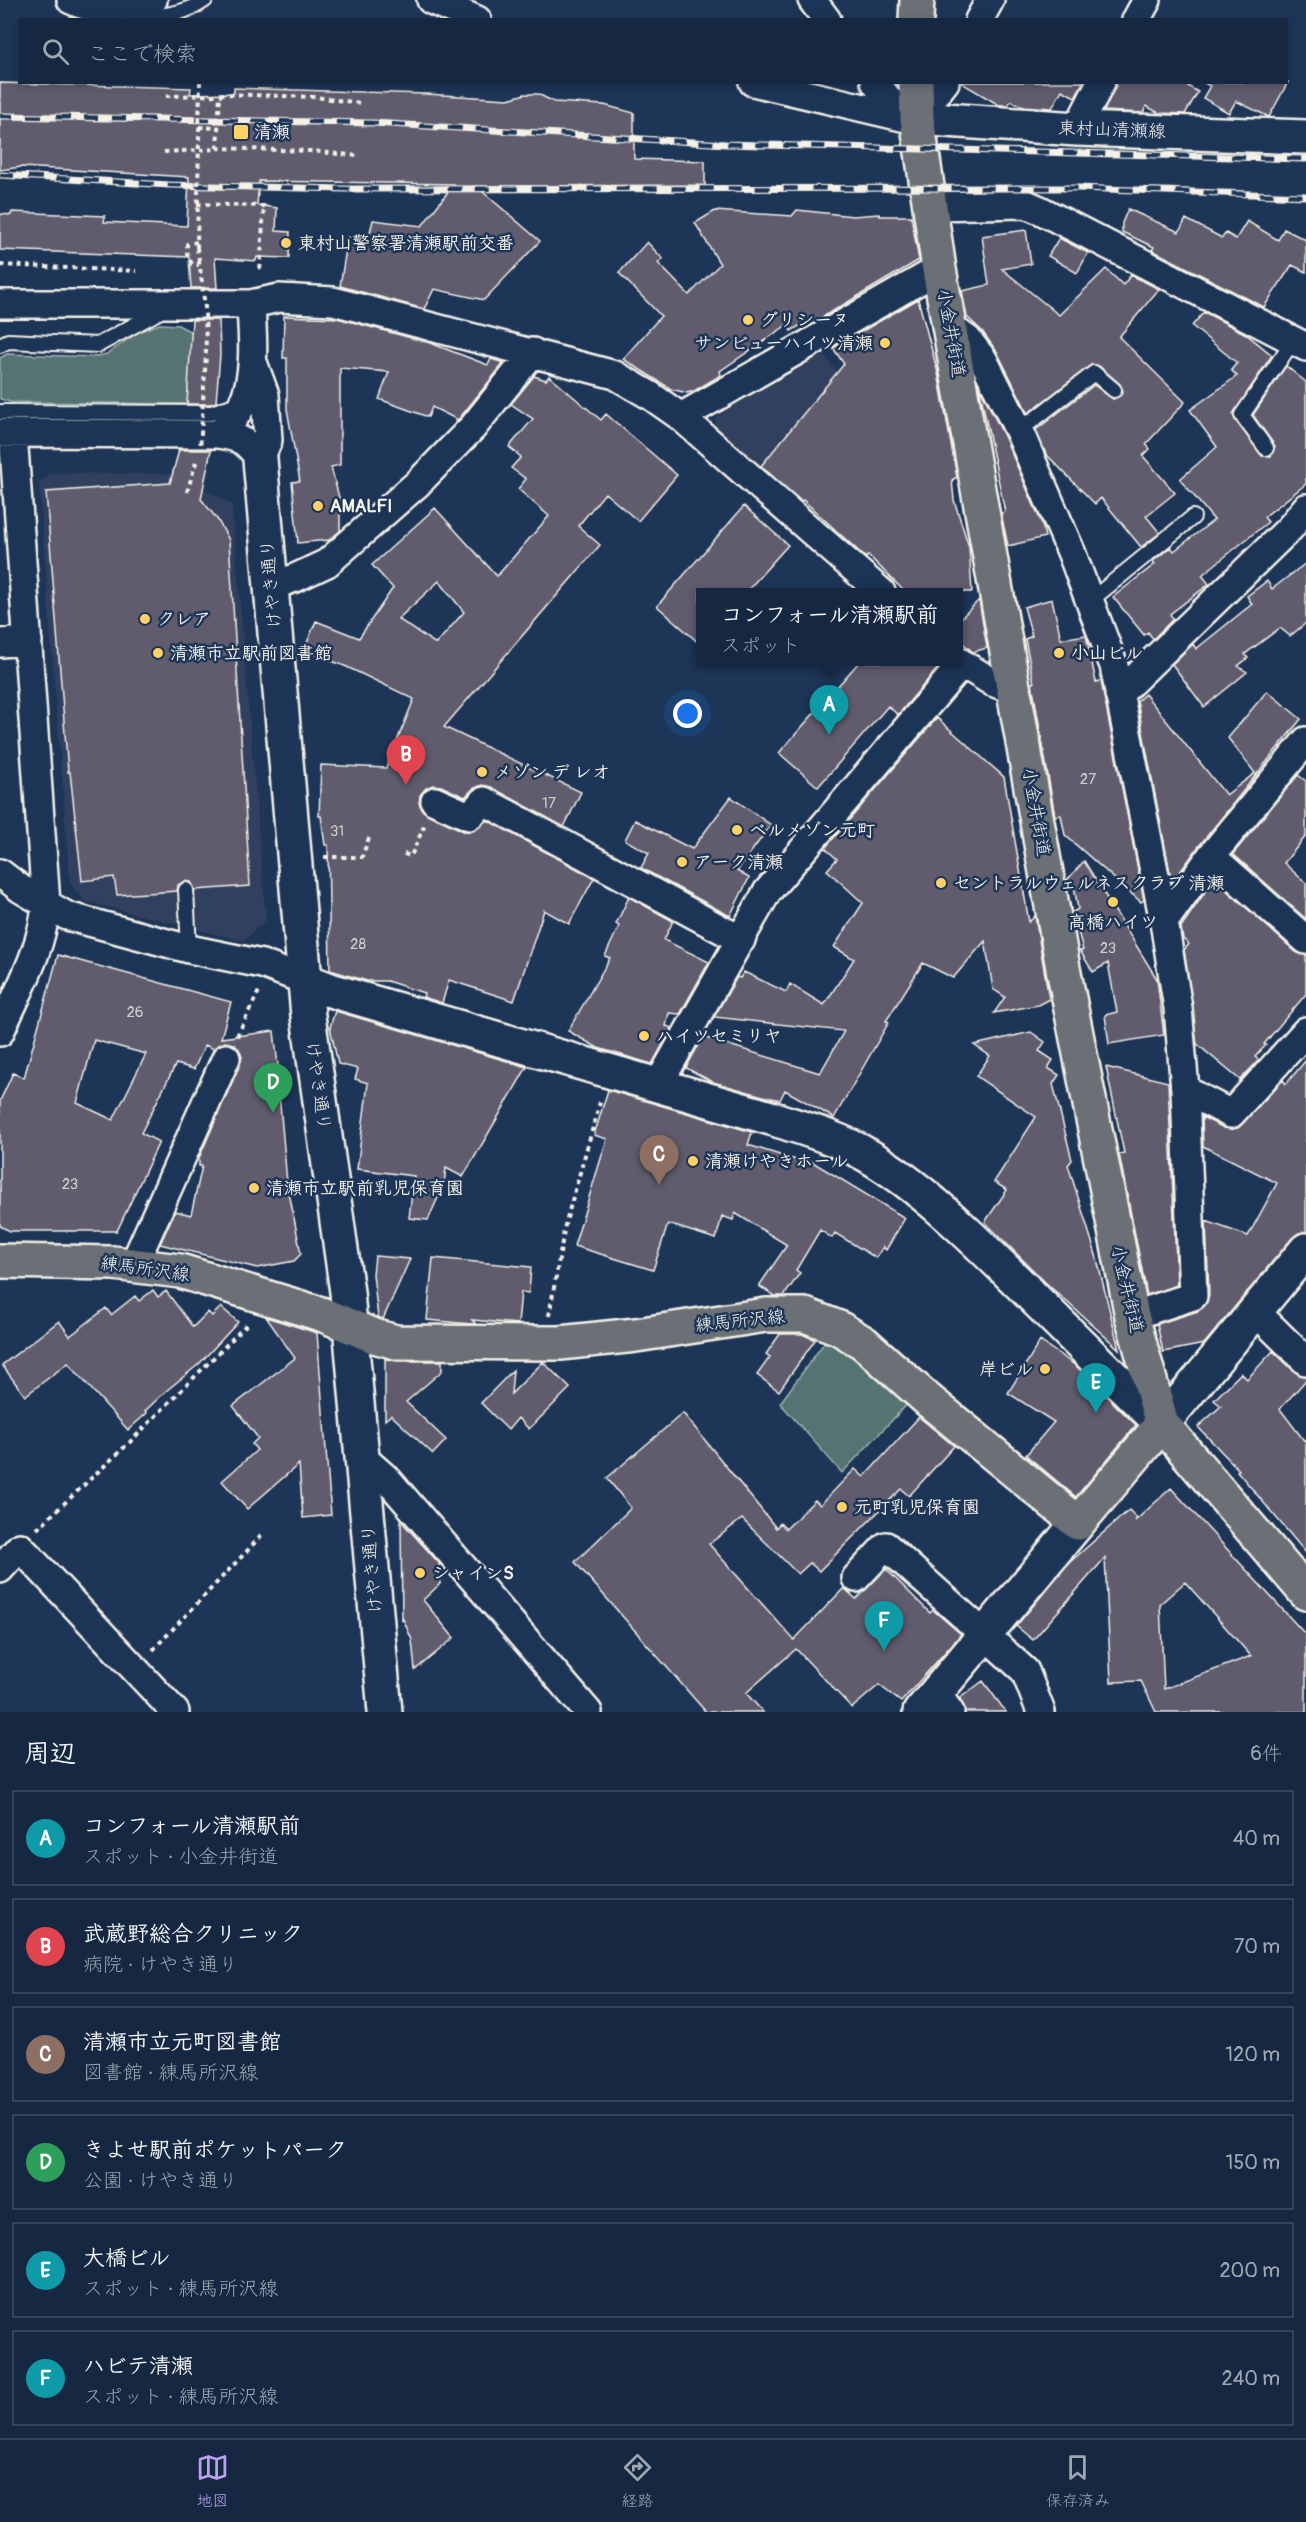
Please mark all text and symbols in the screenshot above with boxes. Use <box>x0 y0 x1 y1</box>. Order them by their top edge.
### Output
search box <box>18 18 1288 84</box>
icon: search <box>39 35 72 68</box>
text: ここで検索 <box>87 40 197 68</box>
street label: 東村山清瀬線 <box>1058 117 1166 143</box>
place label: 清瀬 <box>254 121 290 144</box>
marker: 清瀬 <box>232 123 250 141</box>
place label: 東村山警察署清瀬駅前交番 <box>298 232 514 255</box>
marker: 東村山警察署清瀬駅前交番 <box>279 236 293 250</box>
street label: 小金井街道 <box>932 287 970 379</box>
place label: グリシーヌ <box>760 309 849 332</box>
marker: グリシーヌ <box>741 313 755 327</box>
place label: サンビューハイツ清瀬 <box>694 332 873 355</box>
marker: サンビューハイツ清瀬 <box>878 336 892 350</box>
place label: AMALFI <box>330 495 392 518</box>
marker: AMALFI <box>311 499 325 513</box>
street label: けやき通り <box>256 538 286 630</box>
popup <box>696 588 963 666</box>
text: コンフォール清瀬駅前 <box>721 601 938 629</box>
place label: クレア <box>157 608 211 631</box>
marker: クレア <box>138 612 152 626</box>
text: スポット <box>721 633 801 658</box>
place label: 清瀬市立駅前図書館 <box>170 642 332 665</box>
place label: 小山ビル <box>1071 642 1143 665</box>
marker: 清瀬市立駅前図書館 <box>151 646 165 660</box>
marker: 小山ビル <box>1052 646 1066 660</box>
pin: A <box>810 686 848 735</box>
your location <box>673 699 702 728</box>
pin: B <box>386 736 426 785</box>
place label: メゾン デ レオ <box>494 761 610 784</box>
marker: メゾン デ レオ <box>475 765 489 779</box>
street label: 小金井街道 <box>1017 766 1055 858</box>
house number: 27 <box>1080 770 1096 789</box>
house number: 17 <box>542 794 556 813</box>
place label: ベルメゾン元町 <box>749 819 875 842</box>
house number: 31 <box>330 822 344 841</box>
marker: ベルメゾン元町 <box>730 823 744 837</box>
place label: アーク清瀬 <box>694 851 783 874</box>
marker: アーク清瀬 <box>675 855 689 869</box>
place label: セントラルウェルネスクラブ 清瀬 <box>953 872 1224 895</box>
marker: セントラルウェルネスクラブ 清瀬 <box>934 876 948 890</box>
marker: 高橋ハイツ <box>1106 895 1120 909</box>
place label: 高橋ハイツ <box>1068 911 1158 934</box>
house number: 28 <box>350 935 366 954</box>
house number: 23 <box>1100 939 1116 958</box>
house number: 26 <box>126 1003 144 1022</box>
place label: ハイツセミリヤ <box>656 1025 782 1048</box>
marker: ハイツセミリヤ <box>637 1029 651 1043</box>
street label: けやき通り <box>300 1040 336 1132</box>
pin: D <box>254 1064 292 1113</box>
pin: C <box>640 1136 678 1185</box>
place label: 清瀬けやきホール <box>705 1150 848 1173</box>
marker: 清瀬けやきホール <box>686 1154 700 1168</box>
house number: 23 <box>62 1175 78 1194</box>
place label: 清瀬市立駅前乳児保育園 <box>266 1177 464 1200</box>
marker: 清瀬市立駅前乳児保育園 <box>247 1181 261 1195</box>
street label: 小金井街道 <box>1106 1243 1148 1335</box>
street label: 練馬所沢線 <box>99 1251 191 1287</box>
street label: 練馬所沢線 <box>694 1305 786 1337</box>
place label: 岸ビル <box>979 1358 1033 1381</box>
marker: 岸ビル <box>1038 1362 1052 1376</box>
pin: E <box>1076 1364 1116 1413</box>
place label: 元町乳児保育園 <box>854 1496 980 1519</box>
marker: 元町乳児保育園 <box>835 1500 849 1514</box>
street label: けやき通り <box>357 1523 387 1615</box>
place label: シャインS <box>432 1562 514 1585</box>
marker: シャインS <box>413 1566 427 1580</box>
pin: F <box>864 1602 904 1651</box>
text: 周辺 <box>24 1738 76 1770</box>
text: 6件 <box>1250 1741 1282 1766</box>
text: コンフォール清瀬駅前 <box>83 1812 300 1840</box>
text: A <box>39 1826 52 1851</box>
text: 40 m <box>1233 1826 1280 1851</box>
text: スポット · 小金井街道 <box>83 1844 278 1869</box>
text: 武蔵野総合クリニック <box>83 1920 303 1948</box>
text: B <box>40 1934 51 1959</box>
text: 70 m <box>1234 1934 1280 1959</box>
text: 病院 · けやき通り <box>83 1952 238 1977</box>
text: 清瀬市立元町図書館 <box>83 2028 281 2056</box>
text: C <box>39 2042 52 2067</box>
text: 120 m <box>1225 2042 1280 2067</box>
text: 図書館 · 練馬所沢線 <box>83 2060 258 2085</box>
text: きよせ駅前ポケットパーク <box>83 2136 347 2164</box>
text: D <box>39 2150 52 2175</box>
text: 150 m <box>1226 2150 1280 2175</box>
text: 公園 · けやき通り <box>83 2168 238 2193</box>
text: 大橋ビル <box>83 2244 171 2272</box>
text: E <box>40 2258 51 2283</box>
text: 200 m <box>1219 2258 1280 2283</box>
text: スポット · 練馬所沢線 <box>83 2276 278 2301</box>
text: ハビテ清瀬 <box>83 2352 193 2380</box>
text: F <box>39 2366 52 2391</box>
text: 240 m <box>1221 2366 1280 2391</box>
text: スポット · 練馬所沢線 <box>83 2384 278 2409</box>
tab: 地図 <box>196 2451 229 2511</box>
tab: 経路 <box>621 2451 654 2511</box>
tab: 保存済み <box>1046 2451 1110 2511</box>

